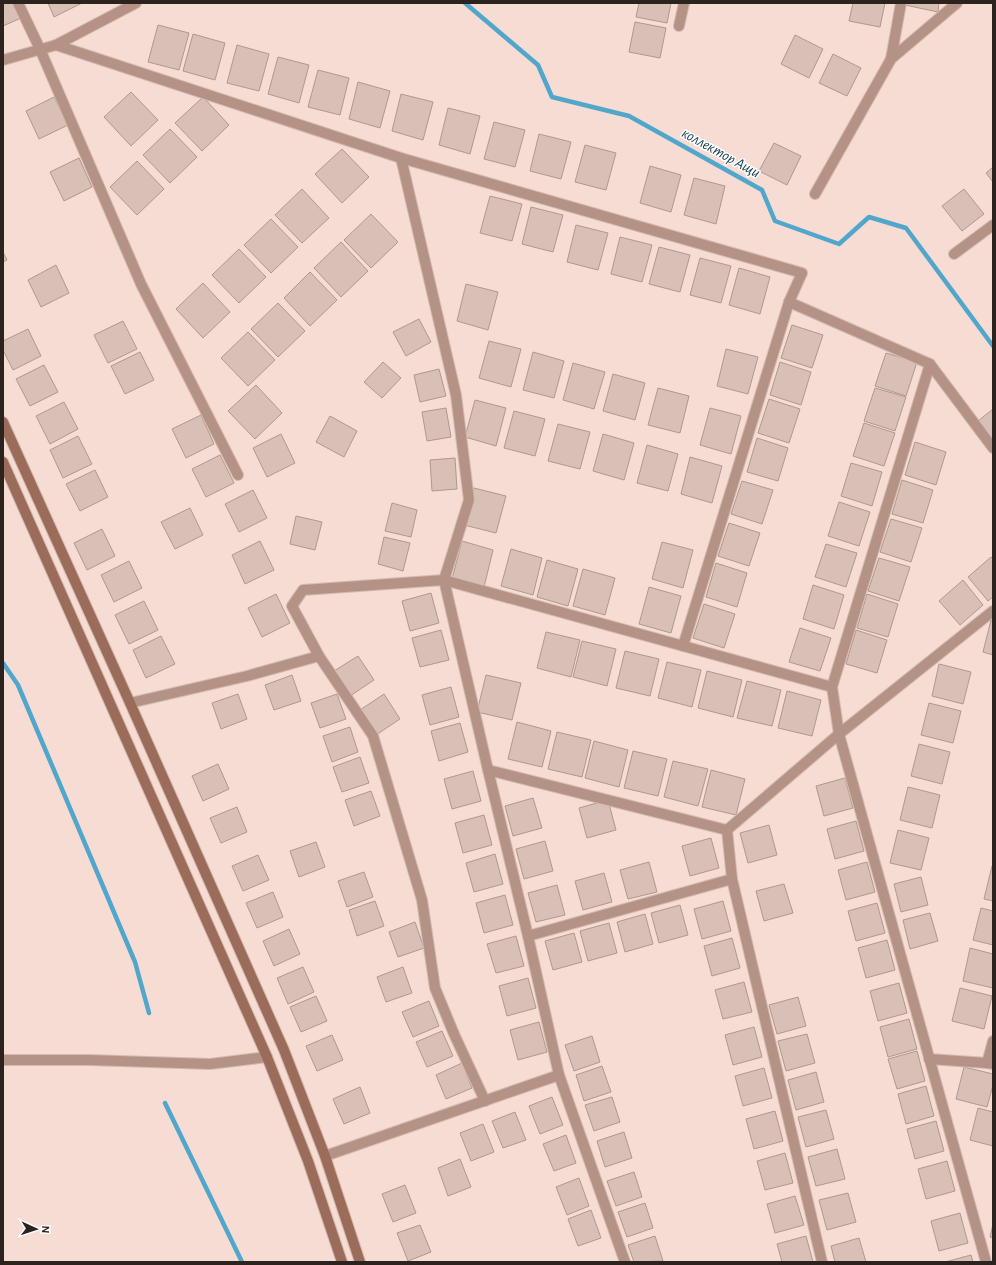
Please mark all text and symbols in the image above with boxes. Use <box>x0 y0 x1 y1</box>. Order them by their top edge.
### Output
water label: коллектор Ащи <box>679 125 763 181</box>
north arrow <box>16 1209 56 1249</box>
text: N <box>40 1225 51 1234</box>

